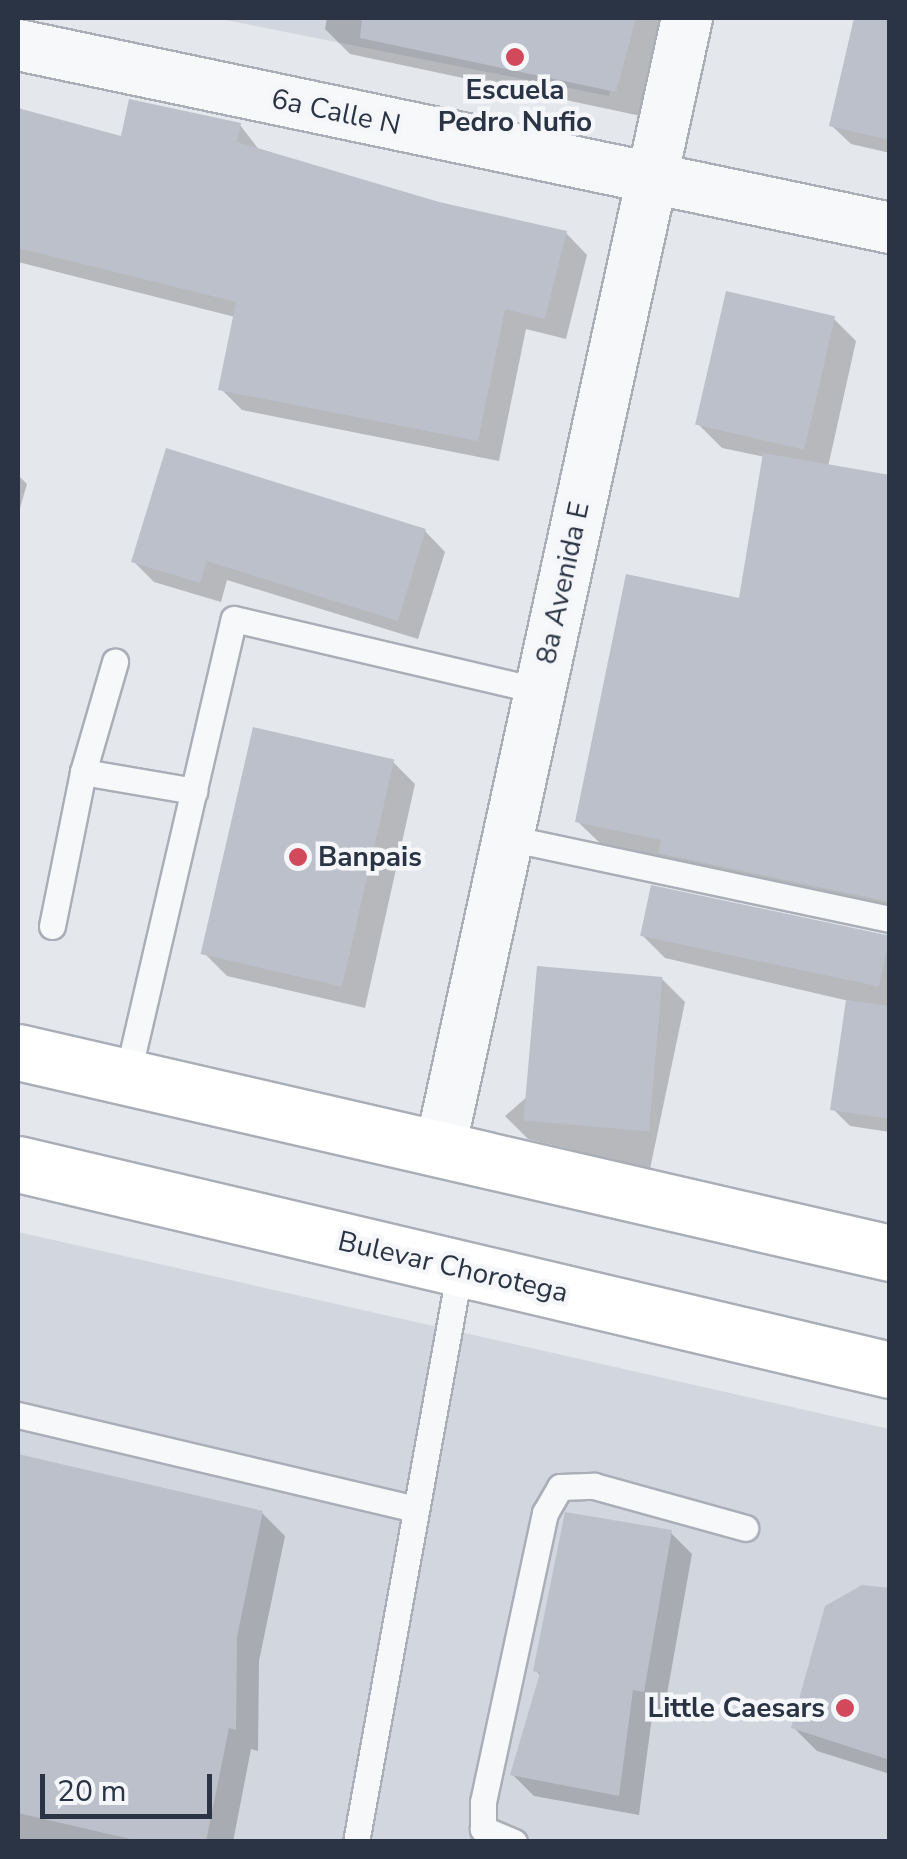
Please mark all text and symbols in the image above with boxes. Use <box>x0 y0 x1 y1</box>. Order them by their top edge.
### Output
marker: Escuela Pedro Nufio <box>504 46 526 68</box>
place label: Escuela Pedro Nufio <box>438 73 592 139</box>
street label: 6a Calle N <box>268 82 404 142</box>
street label: 8a Avenida E <box>529 499 597 667</box>
place label: Banpais <box>318 840 422 874</box>
marker: Banpais <box>287 846 309 868</box>
street label: Bulevar Chorotega <box>335 1224 571 1310</box>
place label: Little Caesars <box>647 1691 825 1725</box>
marker: Little Caesars <box>834 1697 856 1719</box>
scale bar <box>45 1754 218 1816</box>
text: 20 m <box>57 1771 126 1812</box>

